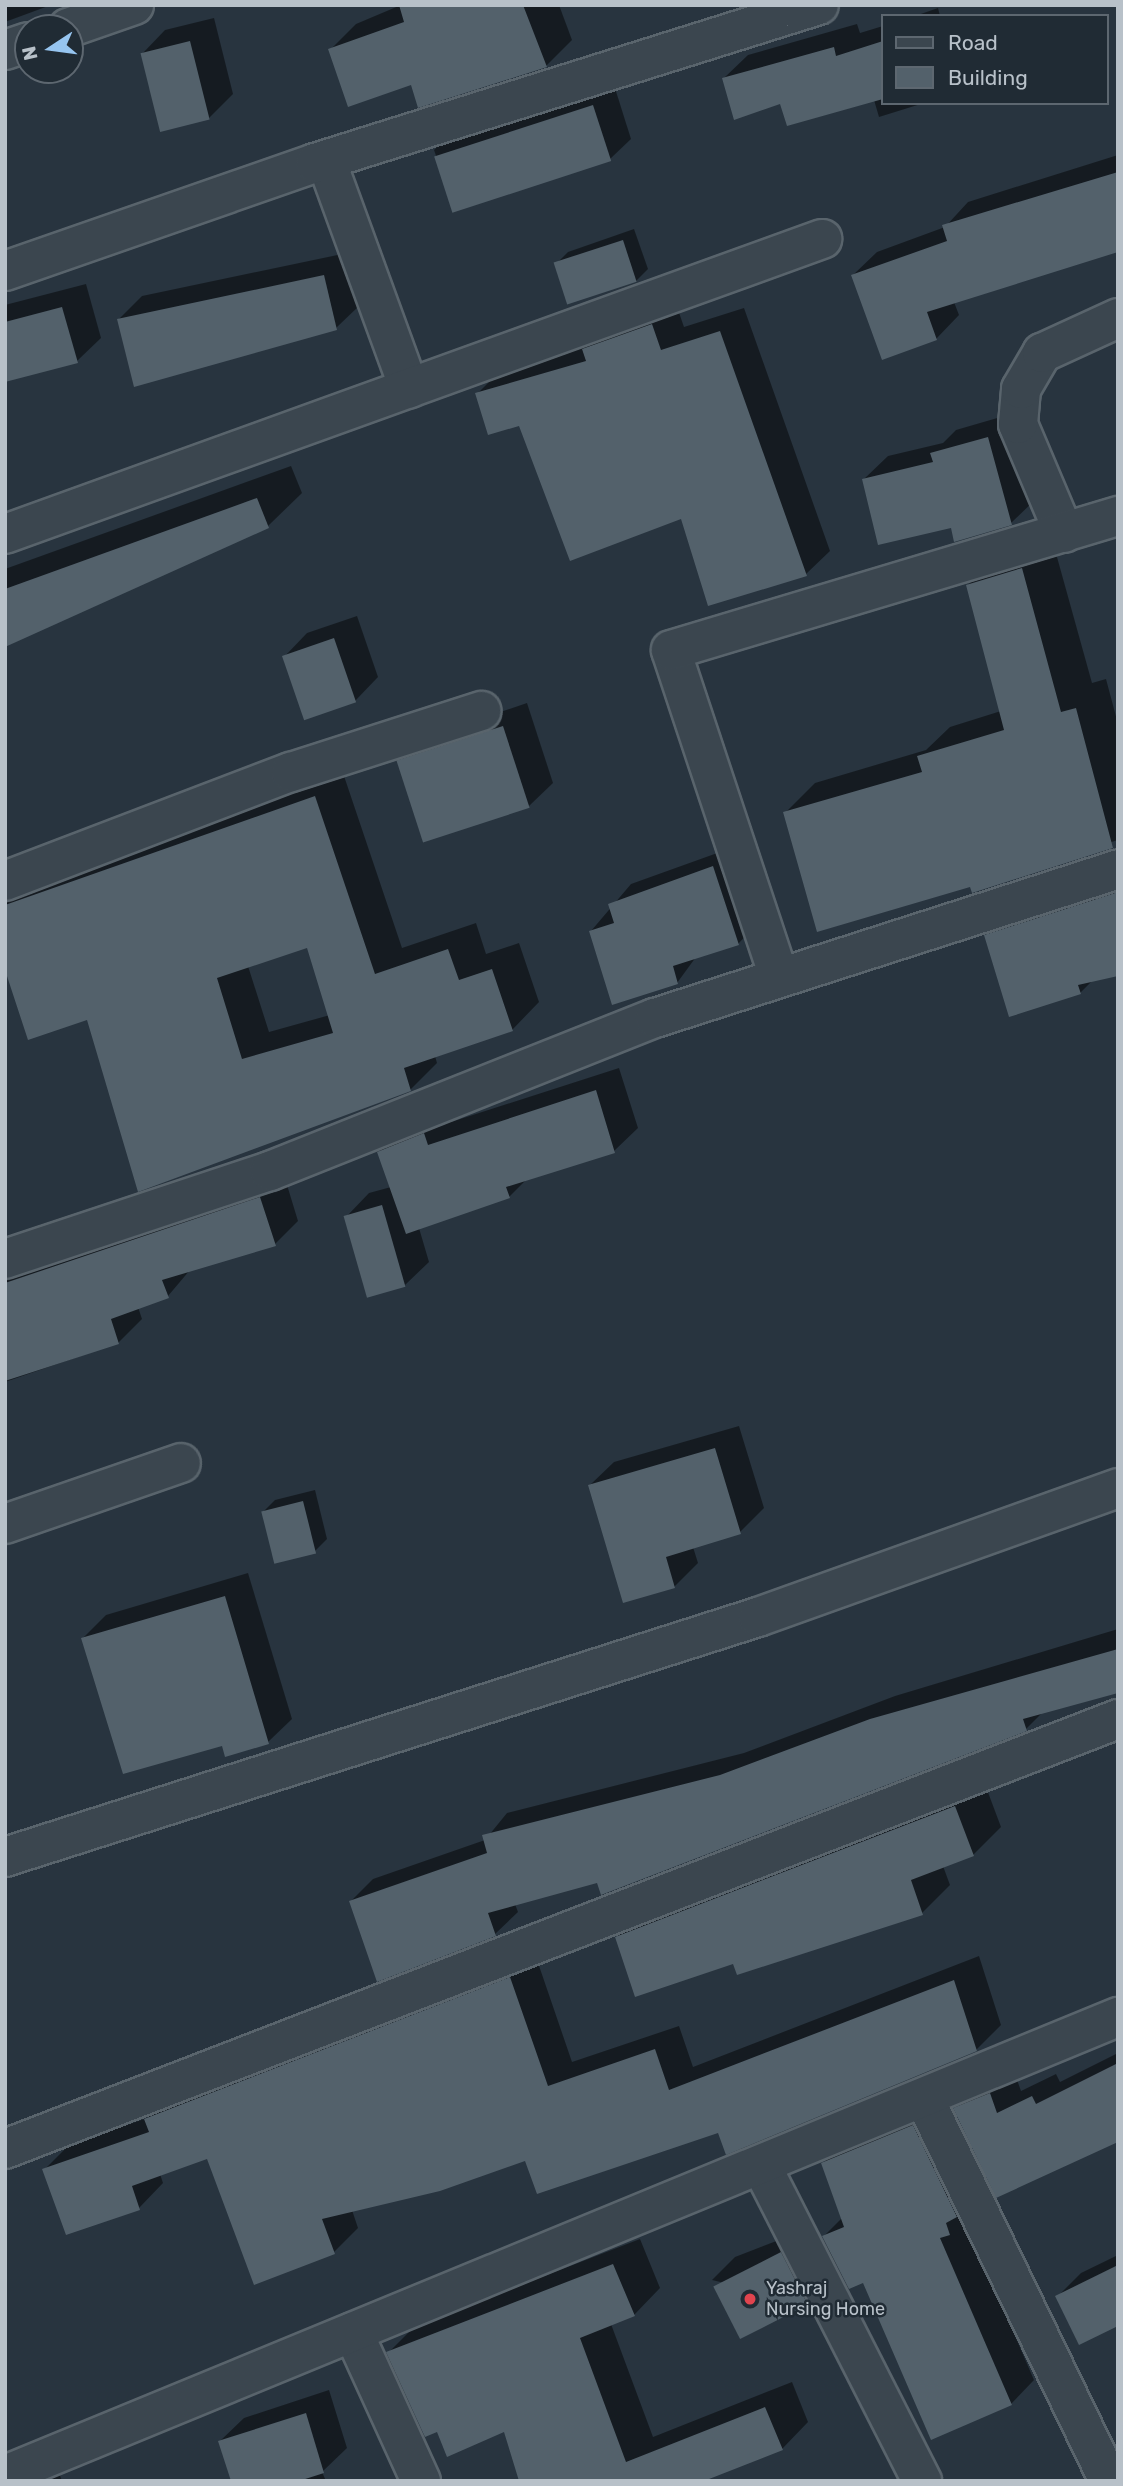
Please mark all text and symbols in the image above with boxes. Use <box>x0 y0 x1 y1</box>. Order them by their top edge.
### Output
north arrow <box>14 14 84 84</box>
legend <box>881 14 1109 105</box>
text: Road <box>948 30 998 55</box>
text: N <box>17 44 43 63</box>
text: Building <box>948 65 1028 90</box>
place label: Yashraj Nursing Home <box>766 2278 885 2320</box>
marker: Yashraj Nursing Home <box>740 2289 760 2309</box>

